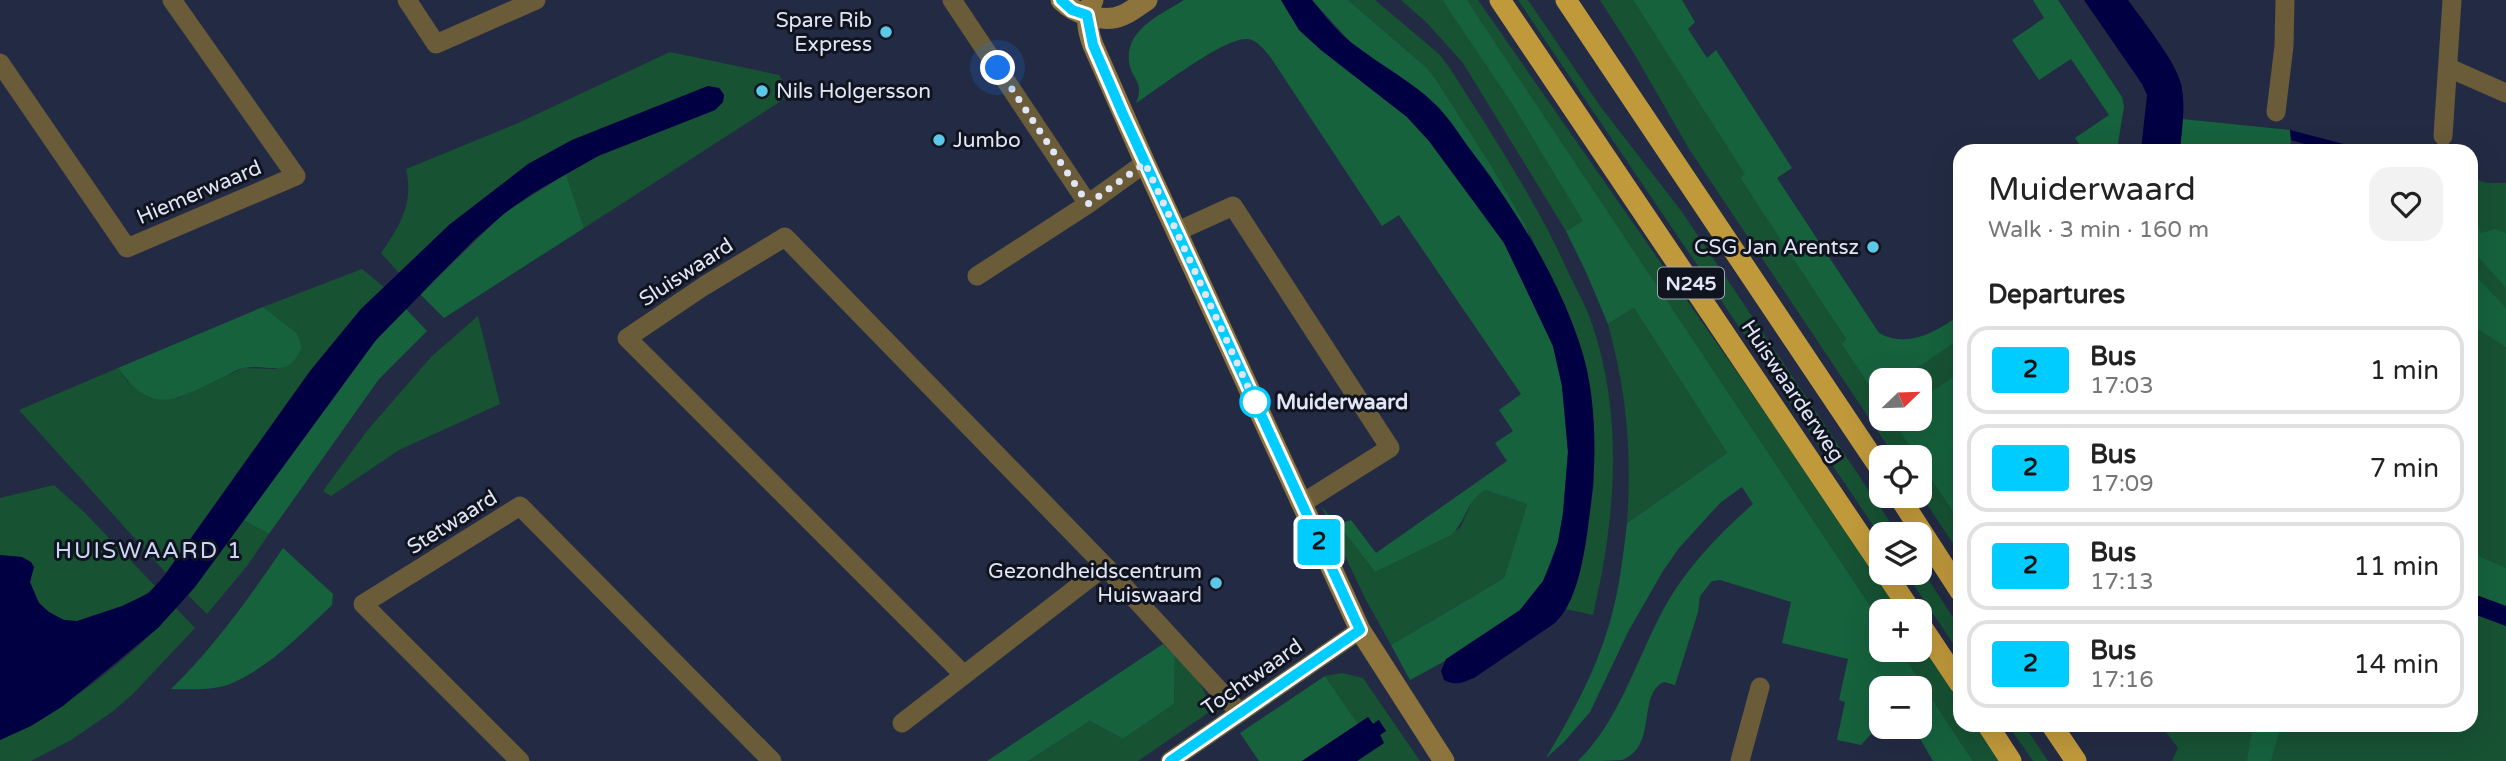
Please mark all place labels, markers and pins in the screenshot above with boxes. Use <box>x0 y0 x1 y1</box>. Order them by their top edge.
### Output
place label: Spare Rib Express <box>776 8 872 57</box>
marker: Spare Rib Express <box>878 24 894 40</box>
place label: Nils Holgersson <box>776 79 931 104</box>
marker: Nils Holgersson <box>754 83 770 99</box>
place label: Jumbo <box>953 128 1021 153</box>
marker: Jumbo <box>931 132 947 148</box>
place label: CSG Jan Arentsz <box>1694 235 1859 260</box>
marker: CSG Jan Arentsz <box>1865 239 1881 255</box>
marker: Muiderwaard <box>1240 387 1270 417</box>
place label: Muiderwaard <box>1276 390 1408 415</box>
place label: Gezondheidscentrum Huiswaard <box>988 559 1202 608</box>
marker: Gezondheidscentrum Huiswaard <box>1208 575 1224 591</box>

